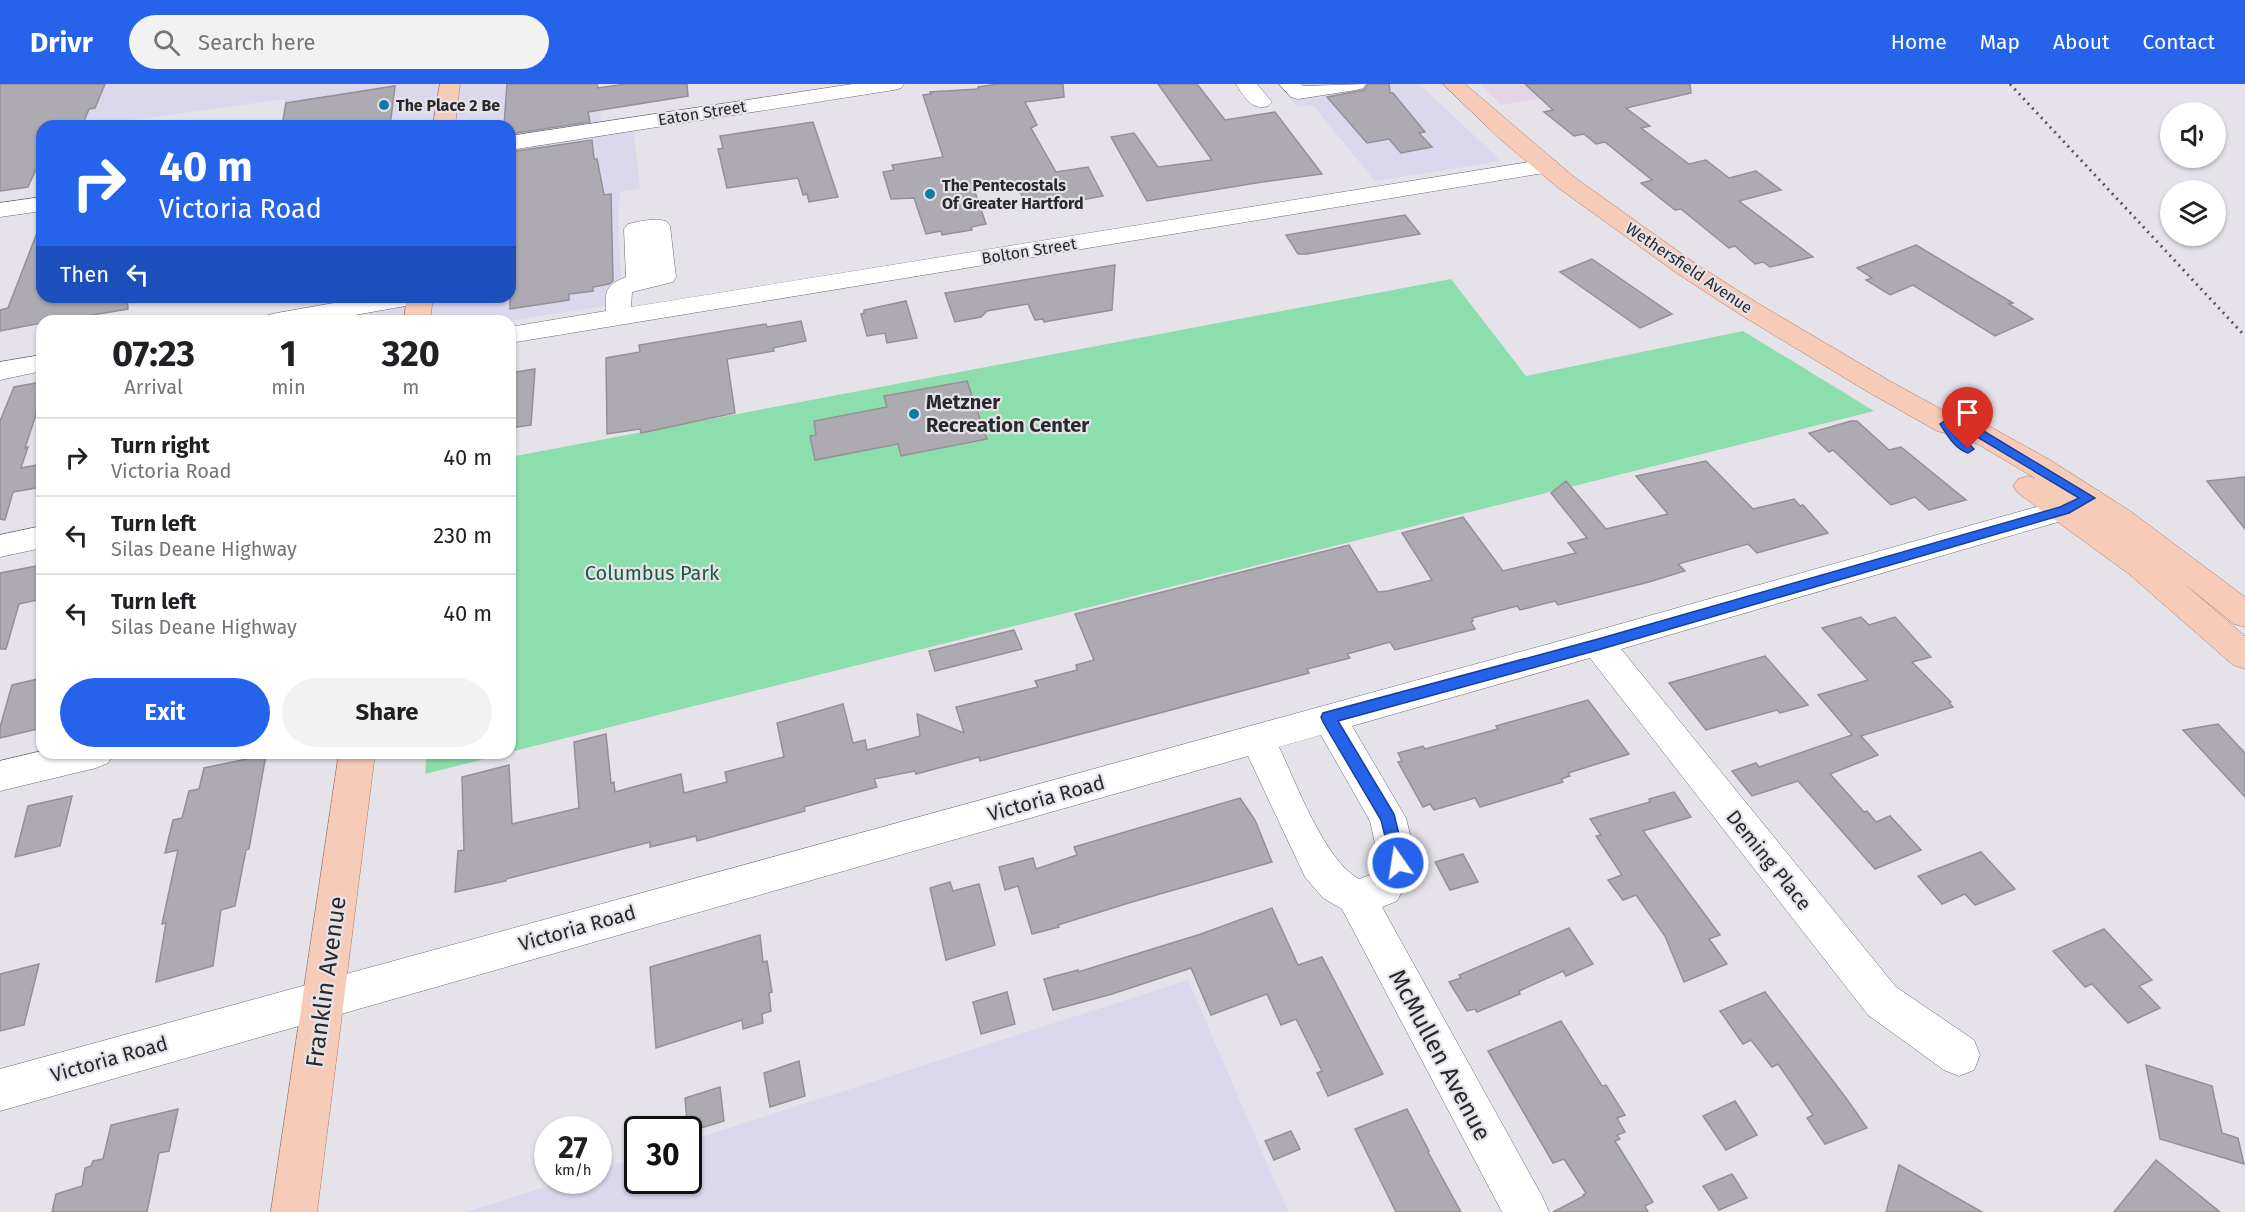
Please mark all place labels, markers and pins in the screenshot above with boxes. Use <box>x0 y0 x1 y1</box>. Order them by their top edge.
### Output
place label: The Place 2 Be <box>396 96 500 115</box>
marker: The Place 2 Be <box>377 98 391 112</box>
place label: The Pentecostals Of Greater Hartford <box>942 176 1084 213</box>
marker: The Pentecostals Of Greater Hartford <box>923 187 937 201</box>
pin <box>1942 387 1993 449</box>
place label: Metzner Recreation Center <box>926 390 1090 437</box>
marker: Metzner Recreation Center <box>907 407 921 421</box>

